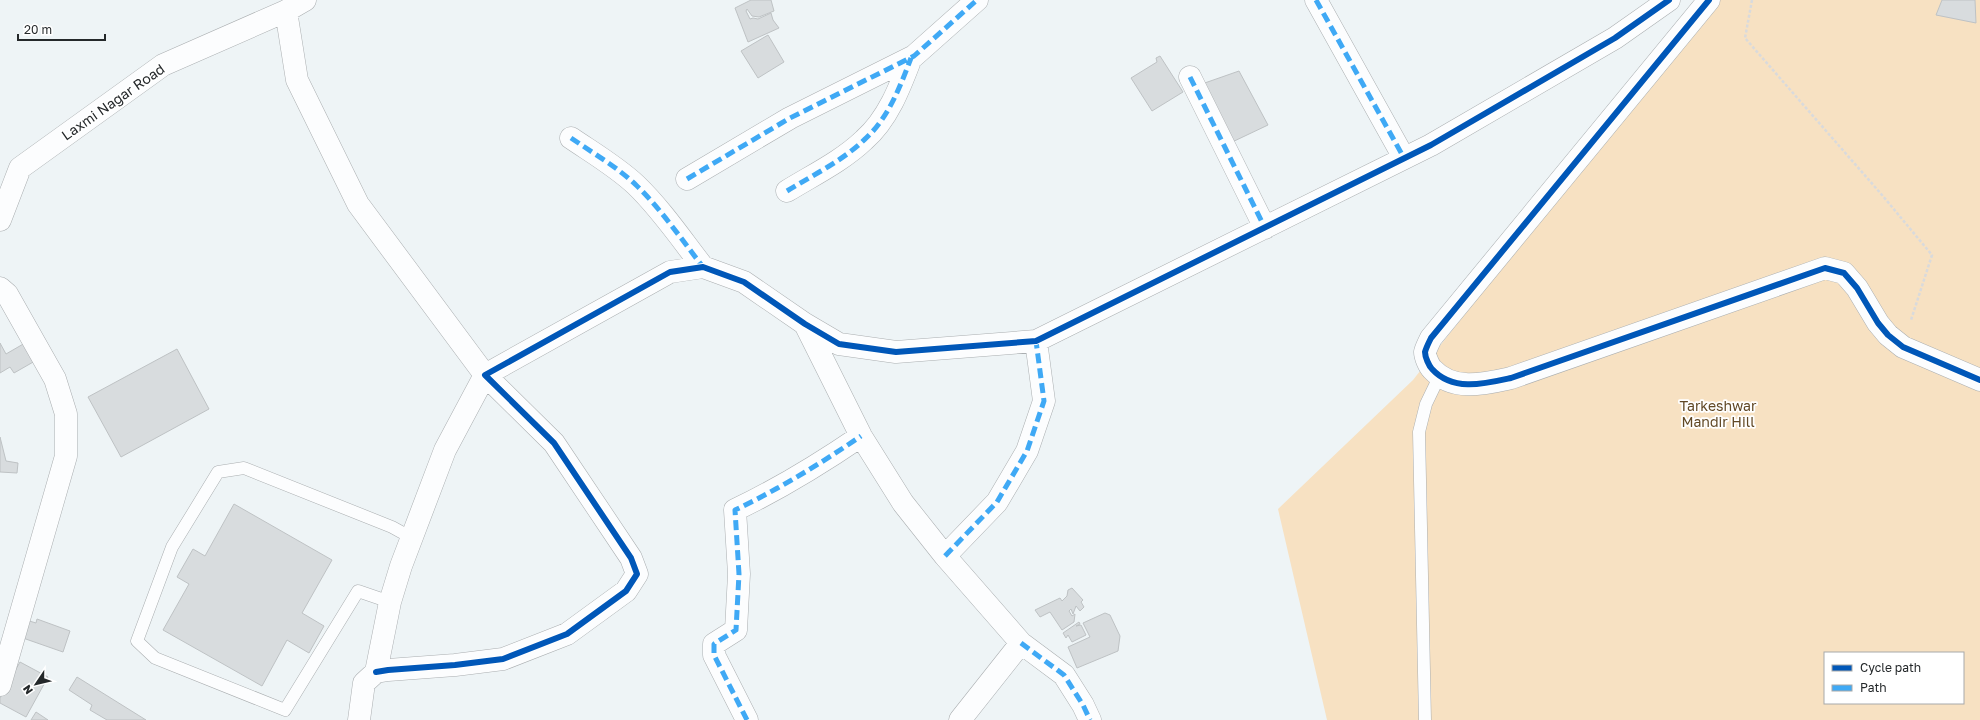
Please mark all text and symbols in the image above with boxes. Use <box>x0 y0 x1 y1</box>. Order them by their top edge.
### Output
scale bar <box>18 16 105 42</box>
text: 20 m <box>24 22 52 37</box>
street label: Laxmi Nagar Road <box>58 60 167 143</box>
park label: Tarkeshwar Mandir Hill <box>1680 397 1757 430</box>
legend <box>1824 652 1964 704</box>
text: Cycle path <box>1860 660 1921 675</box>
north arrow <box>16 664 56 704</box>
text: Path <box>1860 680 1887 695</box>
text: N <box>20 683 35 697</box>

